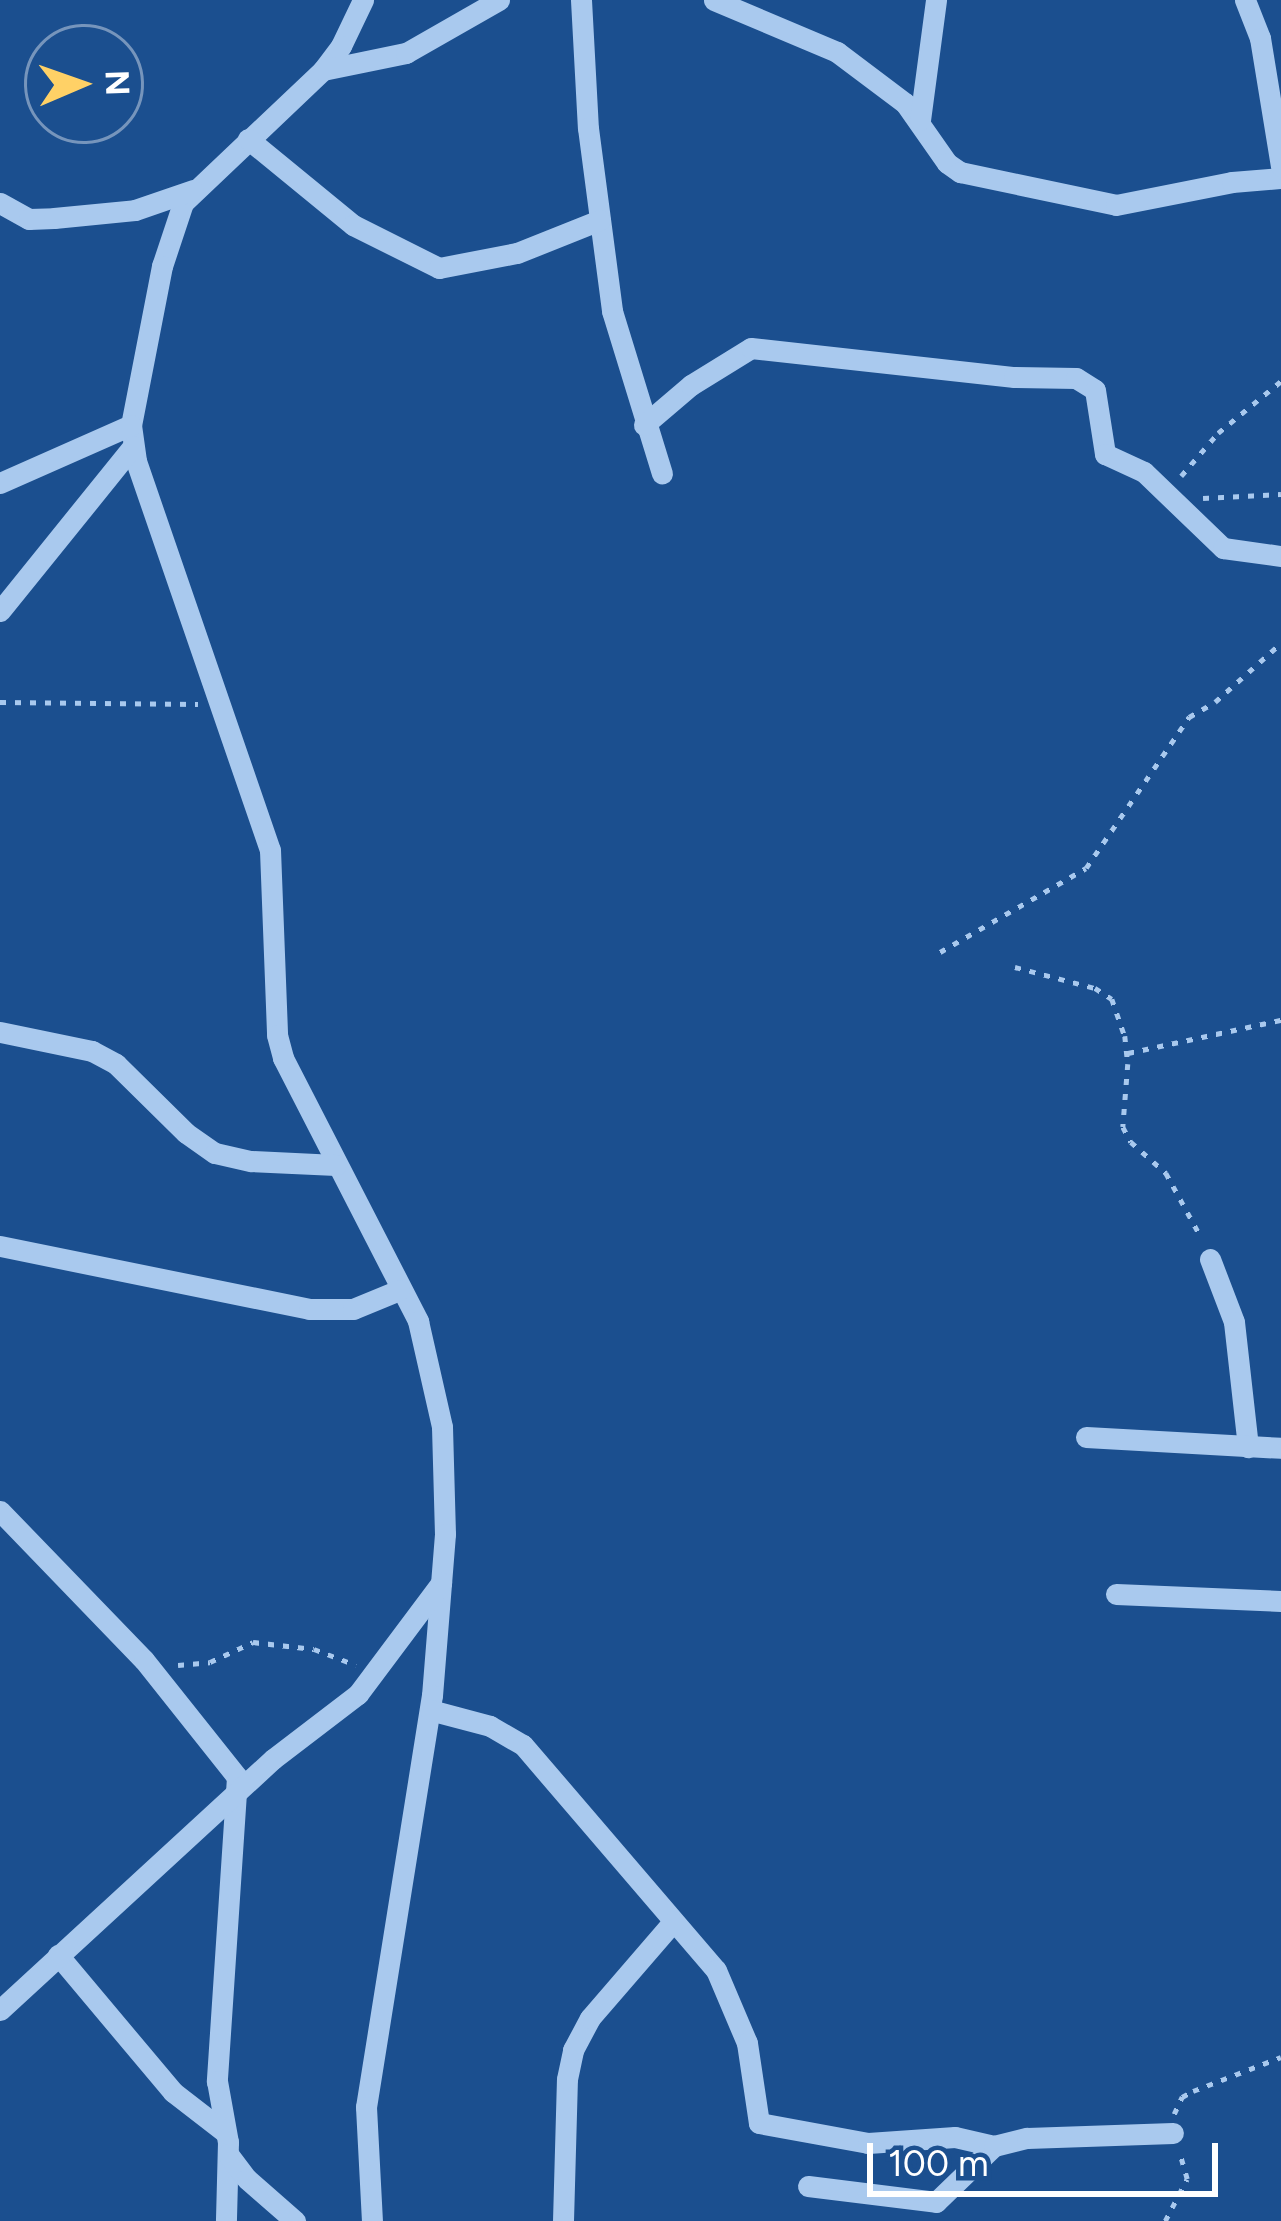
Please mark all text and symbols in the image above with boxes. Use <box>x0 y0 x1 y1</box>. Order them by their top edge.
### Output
north arrow <box>24 24 144 144</box>
text: N <box>98 69 137 96</box>
scale bar <box>873 2119 1224 2193</box>
text: 100 m <box>888 2142 989 2185</box>

